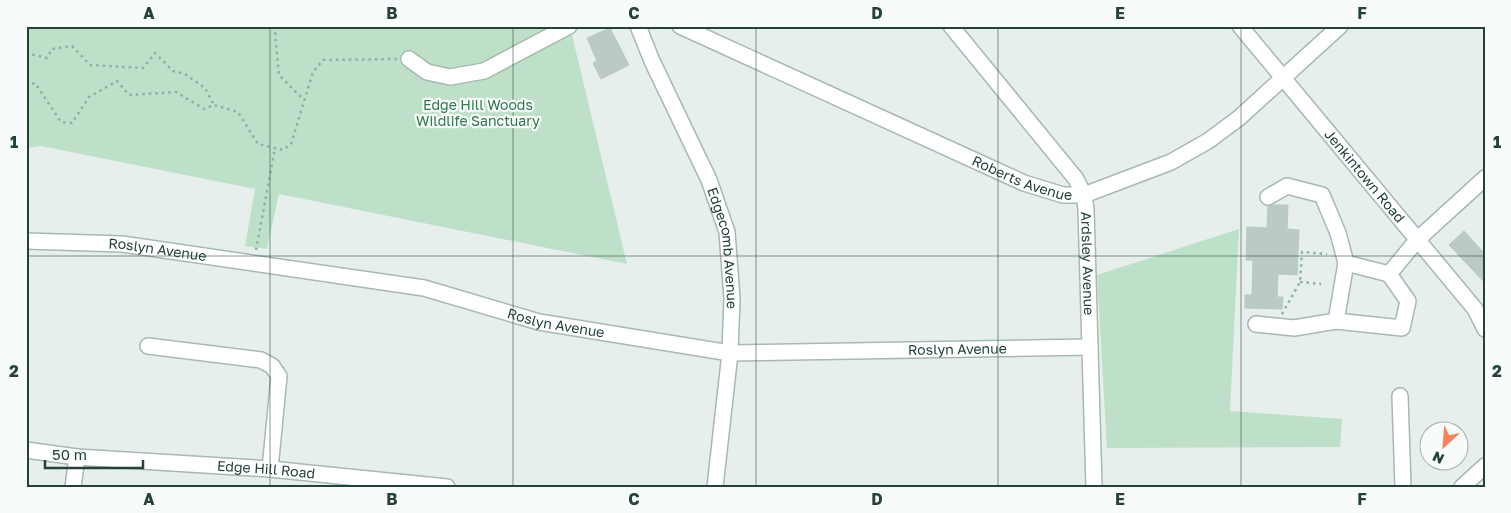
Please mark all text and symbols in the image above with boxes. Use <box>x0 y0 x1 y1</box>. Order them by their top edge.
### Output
text: A <box>143 3 155 23</box>
text: B <box>386 3 398 23</box>
text: C <box>628 3 640 23</box>
text: D <box>871 3 883 23</box>
text: E <box>1115 3 1125 23</box>
text: F <box>1357 3 1367 23</box>
park label: Edge Hill Woods Wildlife Sanctuary <box>416 96 540 129</box>
street label: Jenkintown Road <box>1321 125 1409 226</box>
text: 1 <box>10 132 18 152</box>
text: 1 <box>1493 132 1501 152</box>
street label: Roberts Avenue <box>969 151 1072 203</box>
street label: Edgecomb Avenue <box>704 185 741 309</box>
street label: Ardsley Avenue <box>1078 211 1098 315</box>
street label: Roslyn Avenue <box>108 235 208 264</box>
street label: Roslyn Avenue <box>505 304 606 341</box>
street label: Roslyn Avenue <box>908 339 1007 358</box>
text: 2 <box>9 361 19 381</box>
text: 2 <box>1492 361 1502 381</box>
north arrow <box>1418 420 1468 470</box>
scale bar <box>45 438 142 470</box>
text: 50 m <box>52 445 87 463</box>
text: N <box>1430 448 1447 468</box>
street label: Edge Hill Road <box>217 457 316 482</box>
text: A <box>143 489 155 509</box>
text: B <box>386 489 398 509</box>
text: C <box>628 489 640 509</box>
text: D <box>871 489 883 509</box>
text: E <box>1115 489 1125 509</box>
text: F <box>1357 489 1367 509</box>

